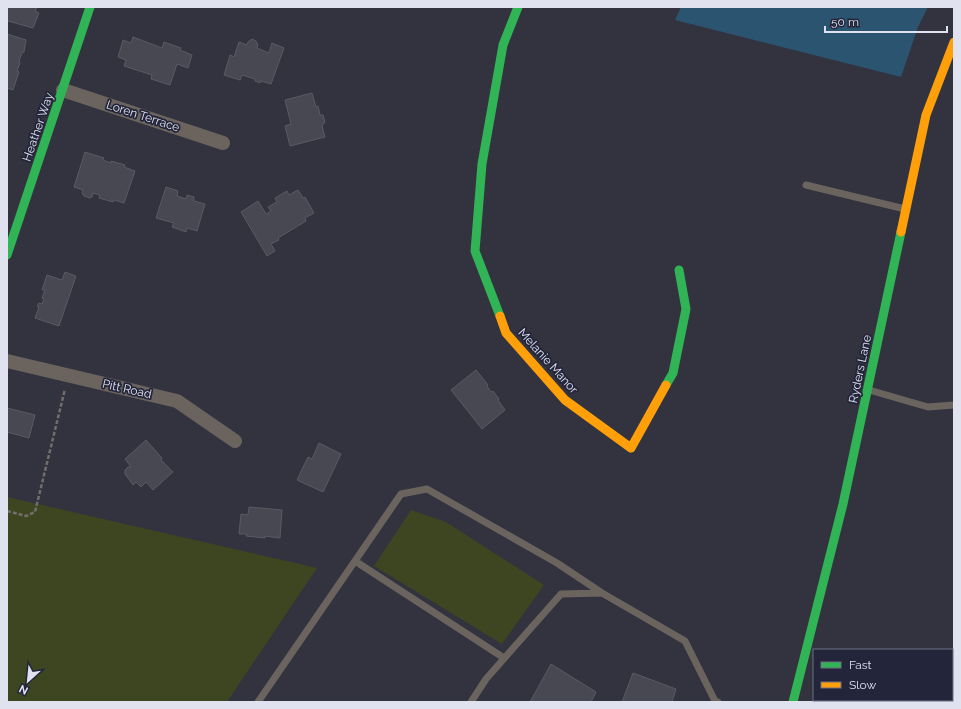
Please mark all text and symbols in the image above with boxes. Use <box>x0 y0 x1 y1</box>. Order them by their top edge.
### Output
scale bar <box>825 8 947 34</box>
text: 50 m <box>831 15 859 29</box>
street label: Heather Way <box>20 90 56 163</box>
street label: Loren Terrace <box>105 98 181 134</box>
street label: Melanie Manor <box>515 326 581 397</box>
street label: Ryders Lane <box>846 334 874 404</box>
street label: Pitt Road <box>101 377 153 401</box>
legend <box>813 649 953 701</box>
text: Fast <box>849 658 872 672</box>
north arrow <box>8 661 48 701</box>
text: Slow <box>849 678 876 692</box>
text: N <box>17 682 30 697</box>

